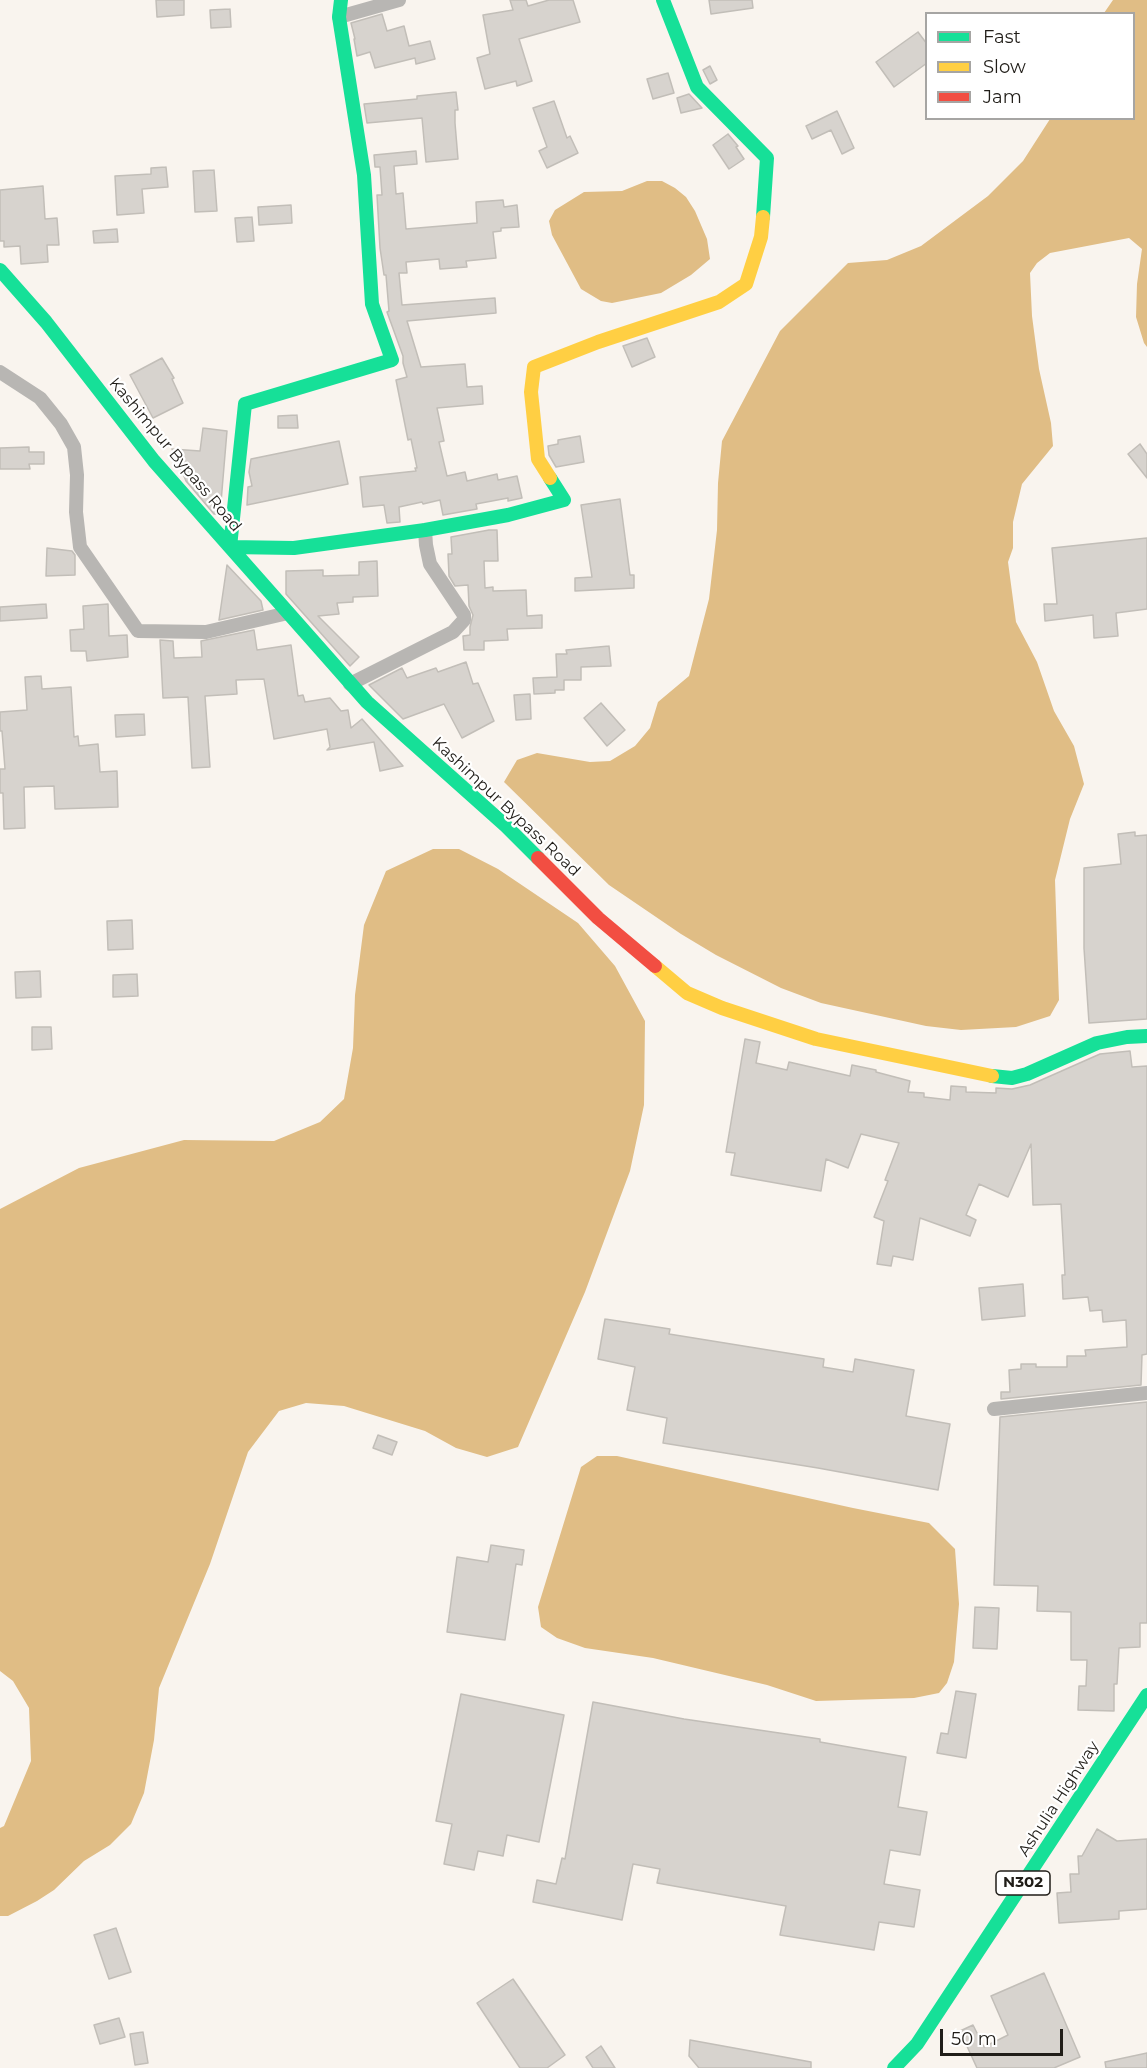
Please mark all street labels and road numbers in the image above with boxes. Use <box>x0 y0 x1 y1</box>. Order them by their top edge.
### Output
street label: Kashimpur Bypass Road <box>105 374 245 536</box>
street label: Kashimpur Bypass Road <box>428 733 584 881</box>
street label: Ashulia Highway <box>1015 1738 1103 1860</box>
road number: N302 <box>996 1871 1050 1895</box>

